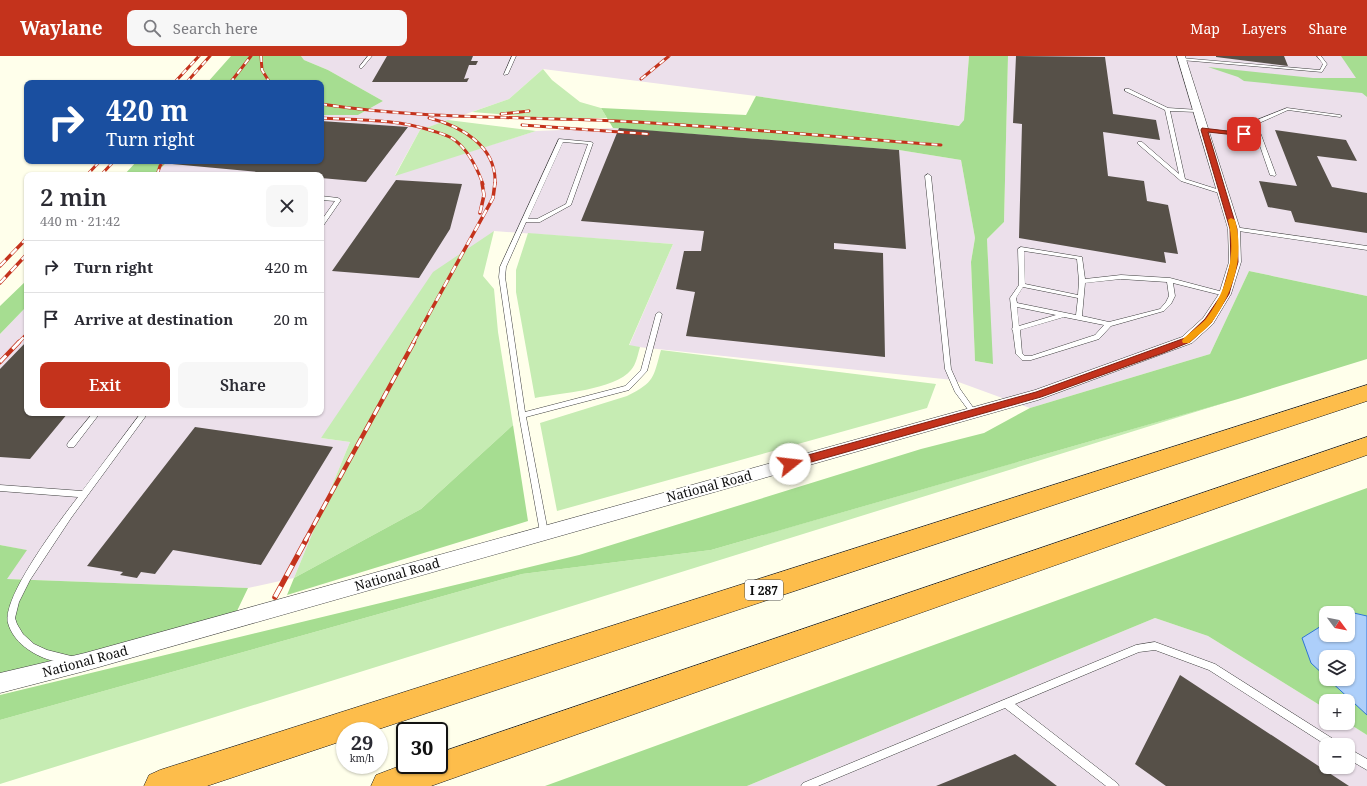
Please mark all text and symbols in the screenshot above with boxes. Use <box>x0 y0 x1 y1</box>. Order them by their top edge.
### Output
search box <box>127 10 407 46</box>
text: Waylane <box>20 15 103 41</box>
icon: search <box>141 17 163 39</box>
text: Search here <box>173 18 258 38</box>
text: Map <box>1190 19 1220 38</box>
text: Layers <box>1242 19 1287 38</box>
text: Share <box>1309 19 1347 38</box>
text: 420 m <box>106 91 188 129</box>
icon: right <box>40 96 92 148</box>
pin <box>1227 117 1261 151</box>
icon: arrive <box>1233 123 1255 145</box>
text: Turn right <box>106 127 195 151</box>
text: 2 min <box>40 180 107 213</box>
button: close <box>266 185 308 227</box>
text: 440 m · 21:42 <box>40 212 120 230</box>
icon: right <box>40 256 62 278</box>
text: Turn right <box>74 257 153 277</box>
text: 420 m <box>265 257 308 277</box>
icon: arrive <box>40 308 62 330</box>
text: Arrive at destination <box>74 309 233 329</box>
text: 20 m <box>273 309 308 329</box>
button: Exit <box>40 362 170 408</box>
button: Share <box>178 362 308 408</box>
position arrow <box>769 443 811 485</box>
street label: National Road <box>664 466 754 506</box>
street label: National Road <box>352 553 442 595</box>
road number: I 287 <box>745 580 783 600</box>
north arrow <box>1319 606 1355 642</box>
map controls <box>1319 606 1355 774</box>
street label: National Road <box>40 641 130 681</box>
button: layers <box>1319 650 1355 686</box>
button: + <box>1319 694 1355 730</box>
speed limit sign: 30 <box>396 722 448 774</box>
text: 29 <box>351 729 373 756</box>
button: − <box>1319 738 1355 774</box>
text: km/h <box>350 751 374 765</box>

